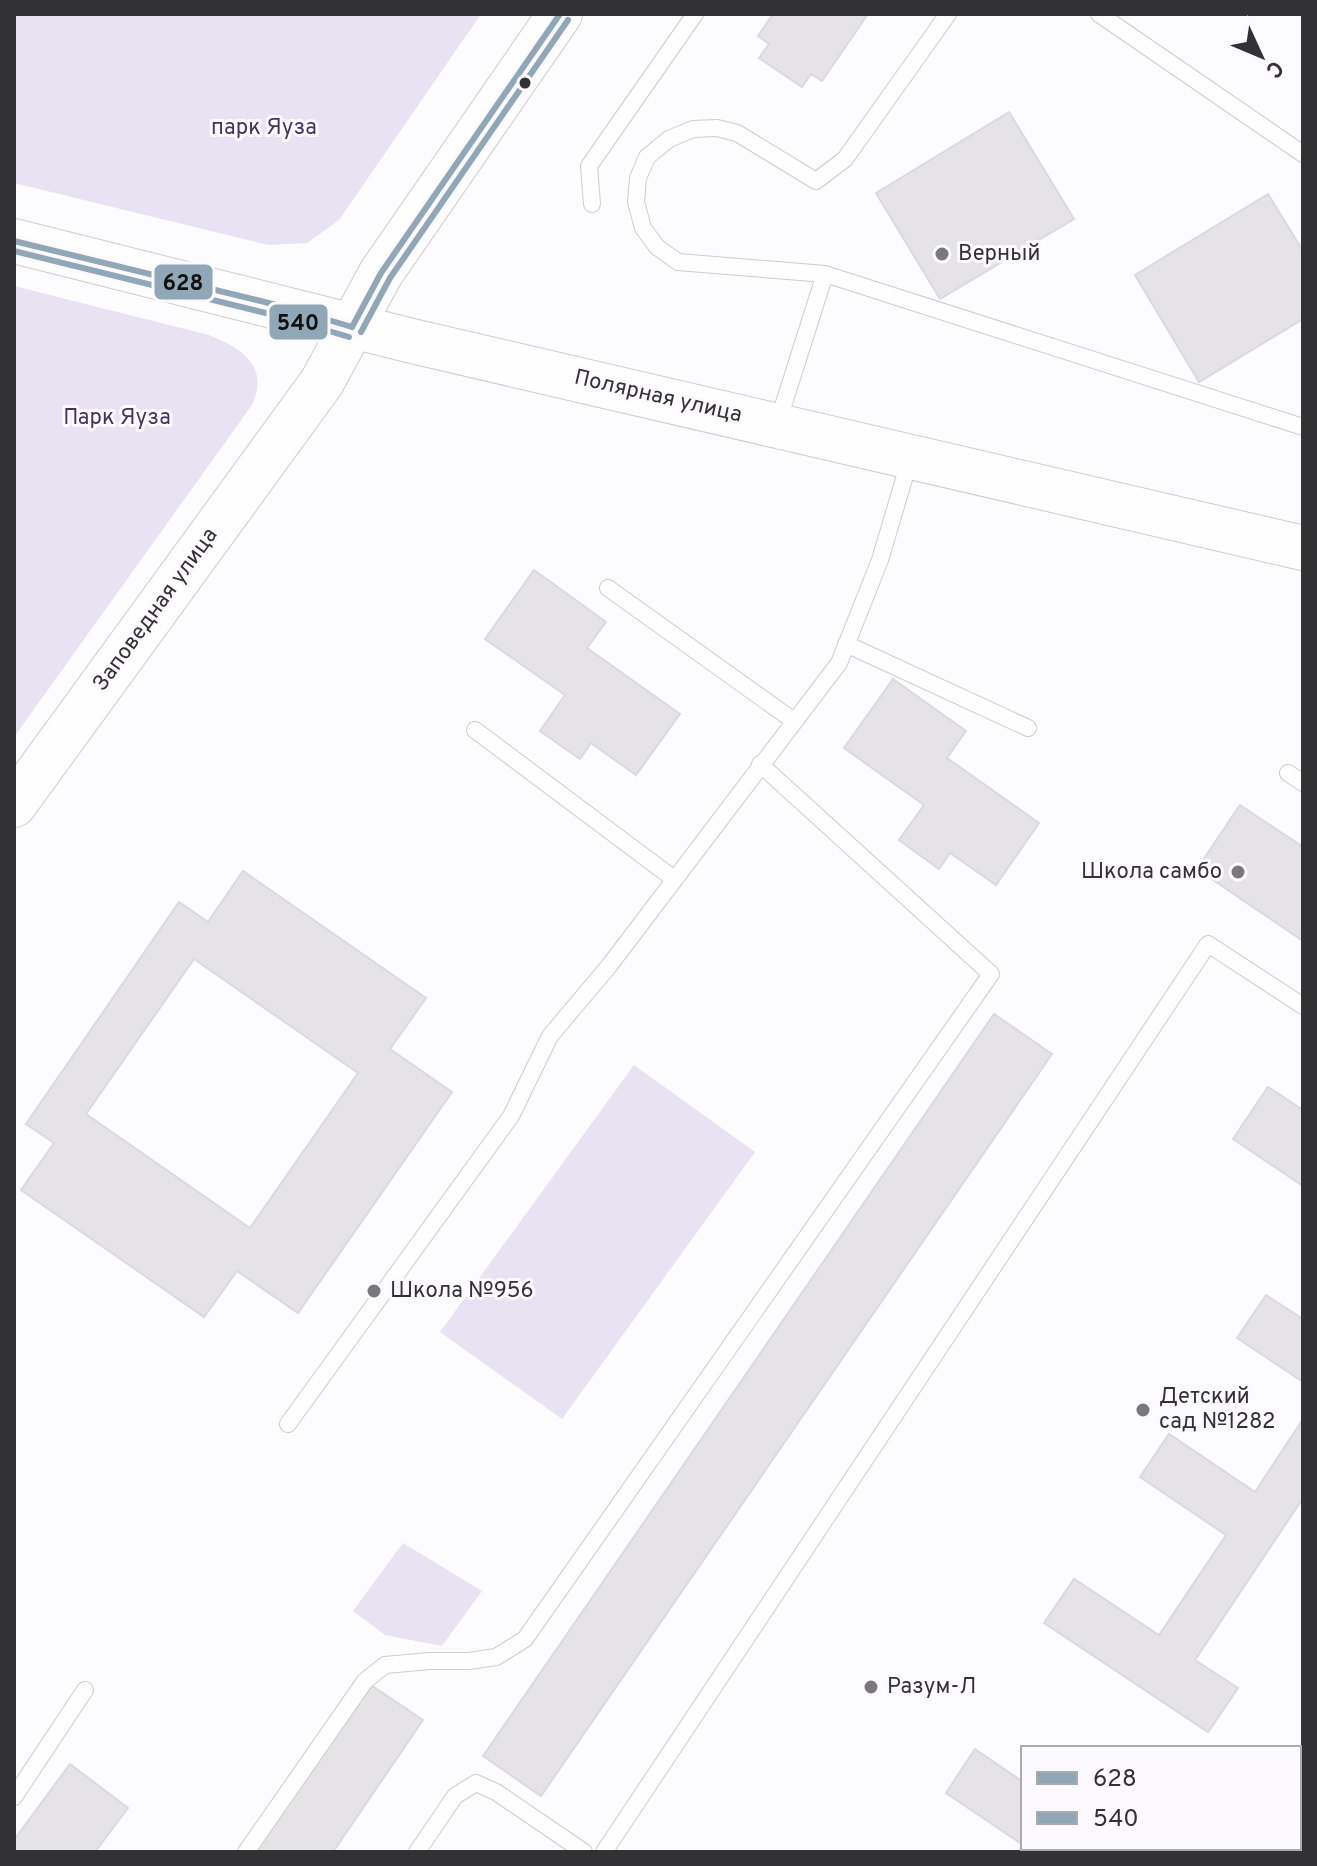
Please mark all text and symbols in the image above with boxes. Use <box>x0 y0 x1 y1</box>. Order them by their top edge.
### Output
north arrow <box>1221 16 1301 96</box>
text: С <box>1259 54 1288 83</box>
unlabelled marker <box>517 75 533 91</box>
park label: парк Яуза <box>211 115 317 142</box>
place label: Верный <box>958 241 1041 268</box>
marker: Верный <box>933 245 951 263</box>
line badge: 628 <box>153 263 214 301</box>
text: 628 <box>163 271 203 298</box>
line badge: 540 <box>268 303 329 341</box>
text: 540 <box>277 311 319 338</box>
street label: Полярная улица <box>571 365 745 429</box>
park label: Парк Яуза <box>63 405 171 432</box>
street label: Заповедная улица <box>88 523 224 697</box>
place label: Школа самбо <box>1081 859 1222 886</box>
marker: Школа самбо <box>1229 863 1247 881</box>
place label: Школа №956 <box>390 1278 534 1305</box>
marker: Школа №956 <box>365 1282 383 1300</box>
place label: Детский сад №1282 <box>1159 1384 1275 1436</box>
marker: Детский сад №1282 <box>1134 1401 1152 1419</box>
place label: Разум-Л <box>887 1674 976 1701</box>
marker: Разум-Л <box>862 1678 880 1696</box>
legend <box>1021 1746 1301 1850</box>
text: 628 <box>1093 1765 1137 1795</box>
text: 540 <box>1093 1805 1139 1835</box>

